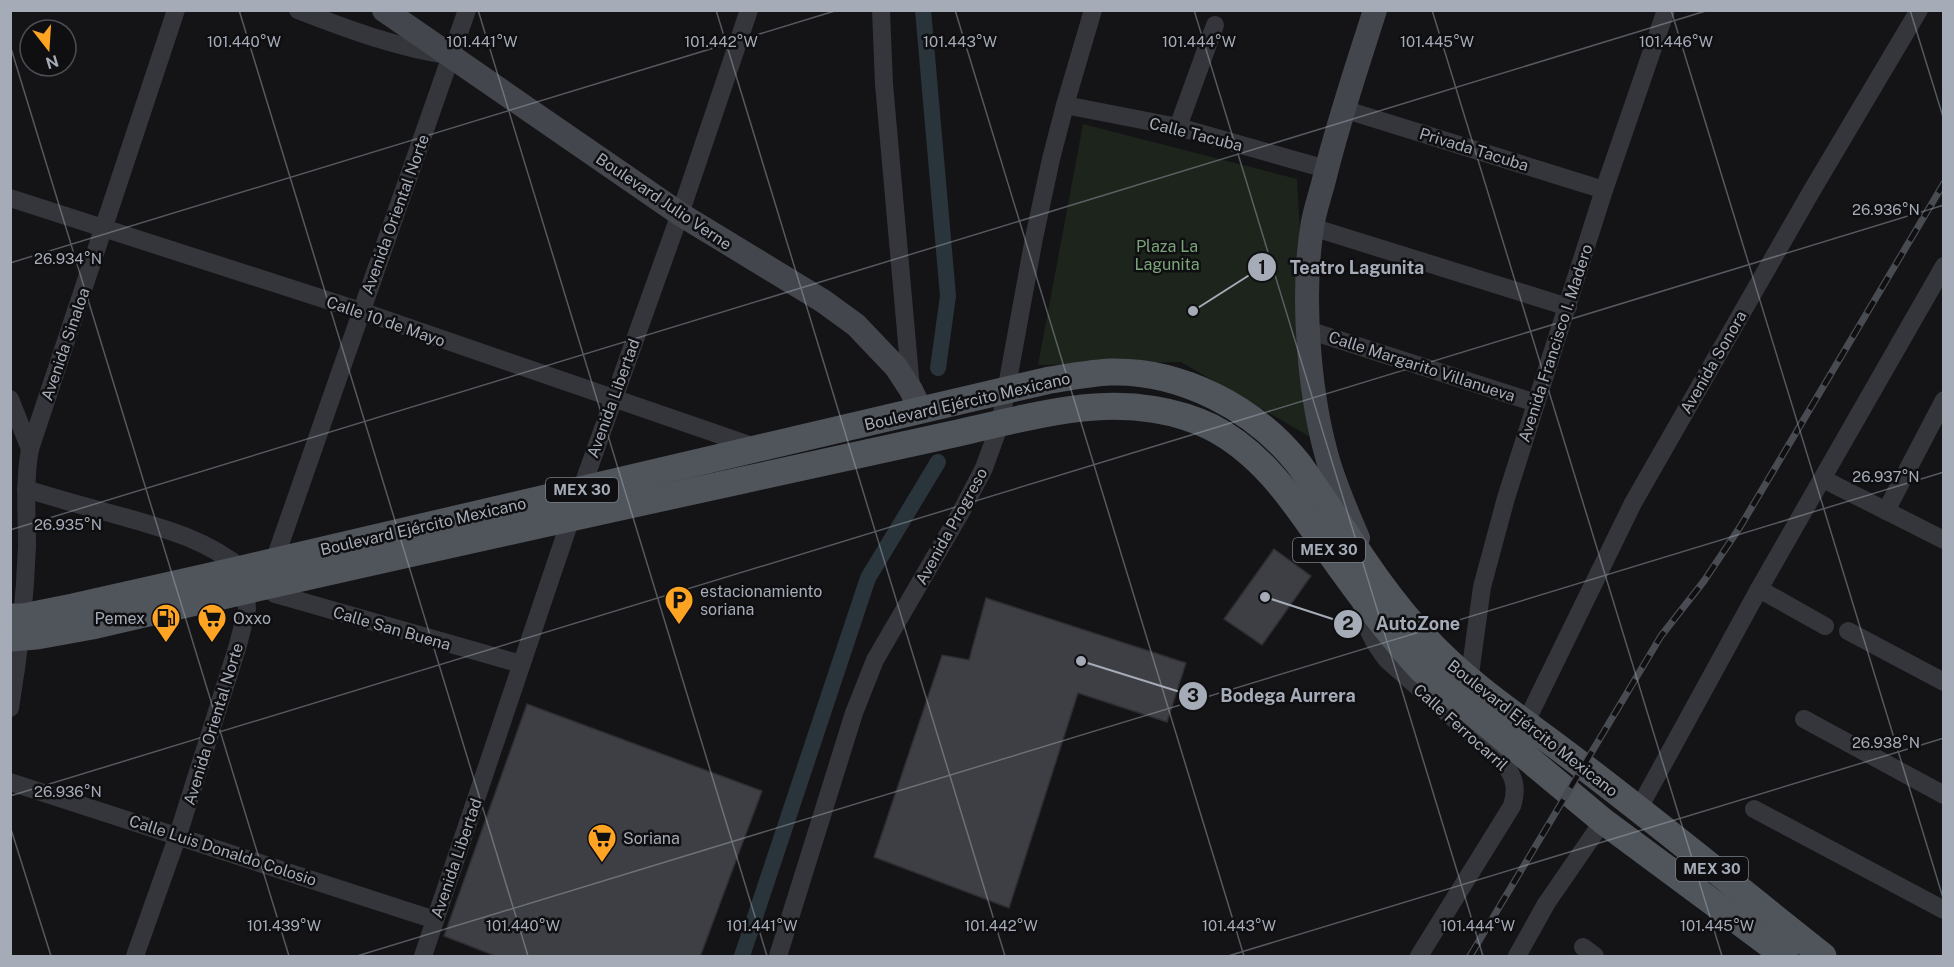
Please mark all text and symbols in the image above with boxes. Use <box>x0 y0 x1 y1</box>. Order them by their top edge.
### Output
north arrow <box>18 18 78 78</box>
text: 101.440°W <box>207 33 281 50</box>
text: 101.441°W <box>447 33 517 50</box>
text: 101.442°W <box>684 33 758 50</box>
text: 101.443°W <box>923 33 997 50</box>
text: 101.444°W <box>1162 33 1236 50</box>
text: 101.445°W <box>1400 33 1474 50</box>
text: 101.446°W <box>1639 33 1713 50</box>
text: N <box>43 51 61 73</box>
street label: Calle Tacuba <box>1147 114 1244 155</box>
street label: Privada Tacuba <box>1417 124 1531 175</box>
street label: Avenida Oriental Norte <box>358 132 433 297</box>
street label: Boulevard Julio Verne <box>592 149 735 254</box>
text: 26.936°N <box>1852 201 1920 218</box>
park label: Plaza La Lagunita <box>1134 237 1200 274</box>
street label: Avenida Francisco I. Madero <box>1514 242 1597 445</box>
callout: Teatro Lagunita <box>1247 249 1436 285</box>
text: 26.934°N <box>34 250 102 267</box>
text: 1 <box>1258 257 1266 278</box>
text: Teatro Lagunita <box>1290 257 1424 278</box>
street label: Avenida Sinaloa <box>37 285 94 403</box>
street label: Calle 10 de Mayo <box>324 292 448 351</box>
street label: Avenida Sonora <box>1676 307 1751 417</box>
street label: Calle Margarito Villanueva <box>1326 327 1518 406</box>
street label: Avenida Libertad <box>583 336 644 460</box>
street label: Boulevard Ejército Mexicano <box>862 369 1072 434</box>
street label: Avenida Progreso <box>912 465 991 588</box>
text: 26.937°N <box>1852 468 1920 485</box>
road number: MEX 30 <box>546 478 618 502</box>
street label: Boulevard Ejército Mexicano <box>318 494 528 559</box>
text: 26.935°N <box>34 516 102 533</box>
road number: MEX 30 <box>1293 538 1365 562</box>
place label: estacionamiento soriana <box>700 582 822 619</box>
parking icon: estacionamiento soriana <box>663 584 695 626</box>
fuel station icon: Pemex <box>150 602 182 644</box>
supermarket icon: Oxxo <box>196 602 228 644</box>
street label: Calle San Buena <box>331 603 453 654</box>
callout: AutoZone <box>1333 606 1472 642</box>
place label: Pemex <box>95 609 145 628</box>
place label: Oxxo <box>233 609 271 628</box>
text: 2 <box>1342 613 1354 634</box>
text: AutoZone <box>1376 613 1460 634</box>
street label: Avenida Oriental Norte <box>180 641 247 807</box>
street label: Boulevard Ejército Mexicano <box>1444 656 1622 801</box>
callout: Bodega Aurrera <box>1178 678 1368 714</box>
street label: Calle Ferrocarril <box>1410 680 1512 775</box>
text: 3 <box>1187 685 1199 706</box>
text: Bodega Aurrera <box>1220 685 1356 706</box>
text: 26.938°N <box>1852 734 1920 751</box>
text: 26.936°N <box>34 783 102 800</box>
street label: Avenida Libertad <box>427 796 486 921</box>
street label: Calle Luis Donaldo Colosio <box>127 811 319 890</box>
supermarket icon: Soriana <box>586 822 618 864</box>
place label: Soriana <box>623 829 680 848</box>
road number: MEX 30 <box>1676 857 1748 881</box>
text: 101.439°W <box>247 917 321 934</box>
text: 101.440°W <box>486 917 560 934</box>
text: 101.441°W <box>727 917 797 934</box>
text: 101.442°W <box>964 917 1038 934</box>
text: 101.443°W <box>1202 917 1276 934</box>
text: 101.444°W <box>1441 917 1515 934</box>
text: 101.445°W <box>1680 917 1754 934</box>

